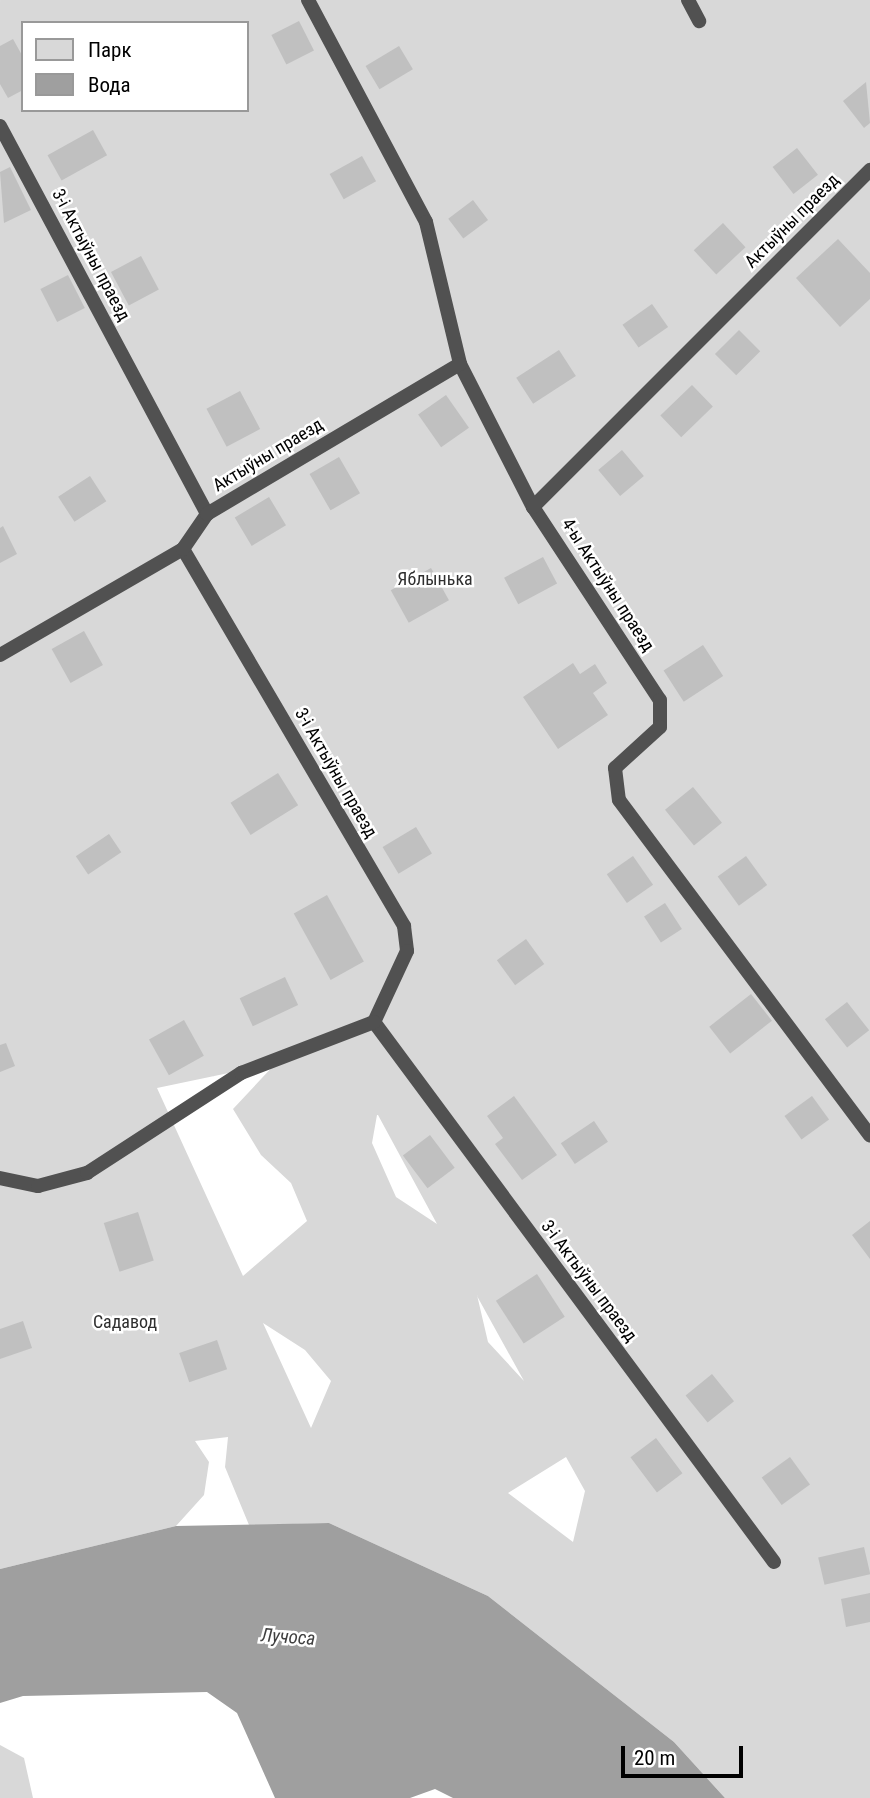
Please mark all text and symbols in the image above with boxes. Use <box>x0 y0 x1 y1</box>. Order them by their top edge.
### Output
legend <box>21 21 248 112</box>
text: Парк <box>88 38 132 62</box>
text: Вода <box>88 73 131 97</box>
street label: Актыўны праезд <box>740 169 844 273</box>
street label: 3-і Актыўны праезд <box>47 185 135 325</box>
street label: Актыўны праезд <box>209 414 327 496</box>
street label: 4-ы Актыўны праезд <box>557 514 659 656</box>
park label: Яблынька <box>397 568 473 590</box>
street label: 3-і Актыўны праезд <box>290 704 382 842</box>
street label: 3-і Актыўны праезд <box>536 1216 642 1346</box>
park label: Садавод <box>93 1311 157 1333</box>
water label: Лучоса <box>260 1624 316 1650</box>
scale bar <box>625 1731 748 1775</box>
text: 20 m <box>634 1746 675 1770</box>

